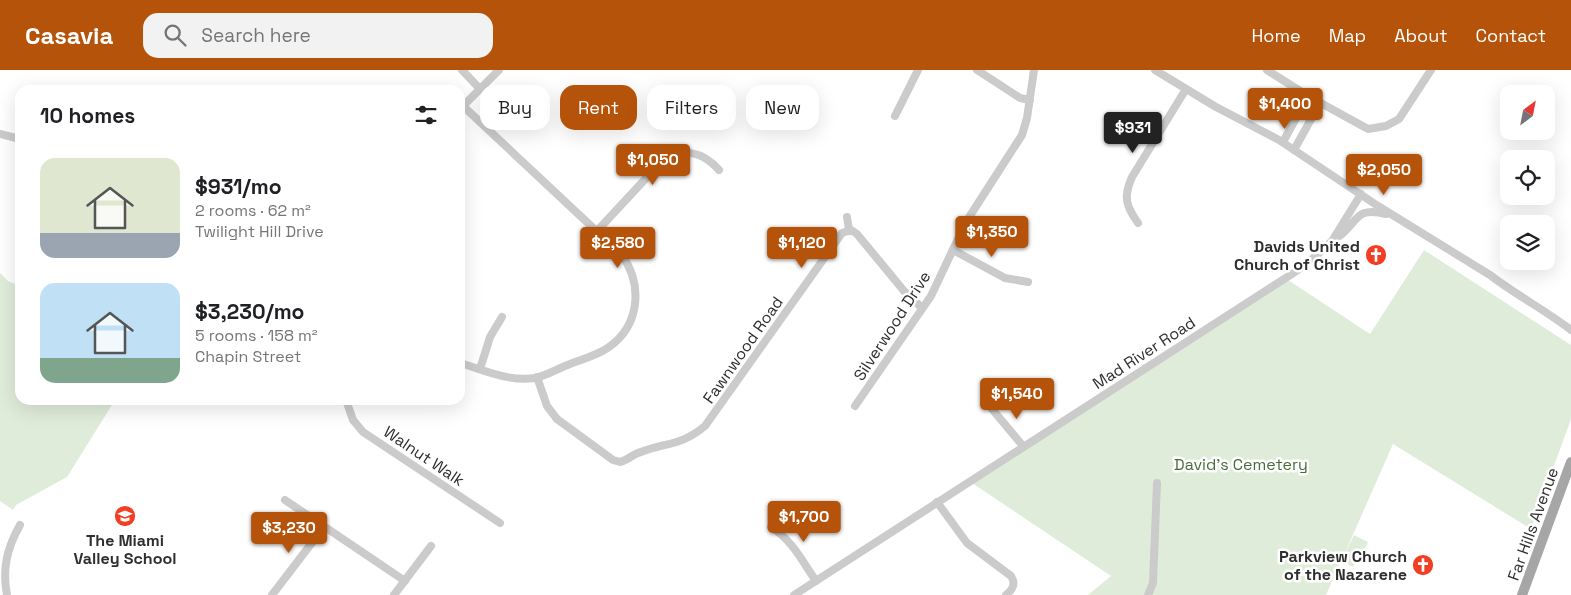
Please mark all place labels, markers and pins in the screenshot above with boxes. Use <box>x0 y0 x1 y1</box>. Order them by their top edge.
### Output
pin: $1,400 <box>1244 88 1326 130</box>
pin: $931 <box>1103 112 1163 154</box>
pin: $1,050 <box>612 144 694 186</box>
pin: $2,050 <box>1343 154 1425 196</box>
pin: $1,350 <box>951 216 1033 258</box>
pin: $2,580 <box>577 226 659 269</box>
pin: $1,120 <box>761 226 843 269</box>
place label: Davids United Church of Christ <box>1234 236 1360 275</box>
church icon: Davids United Church of Christ <box>1364 243 1388 267</box>
pin: $1,540 <box>976 378 1058 420</box>
pin: $1,700 <box>763 500 845 543</box>
school or university icon: The Miami Valley School <box>113 504 137 528</box>
pin: $3,230 <box>248 512 330 554</box>
place label: The Miami Valley School <box>73 530 177 569</box>
place label: Parkview Church of the Nazarene <box>1279 546 1407 585</box>
church icon: Parkview Church of the Nazarene <box>1411 553 1435 577</box>

